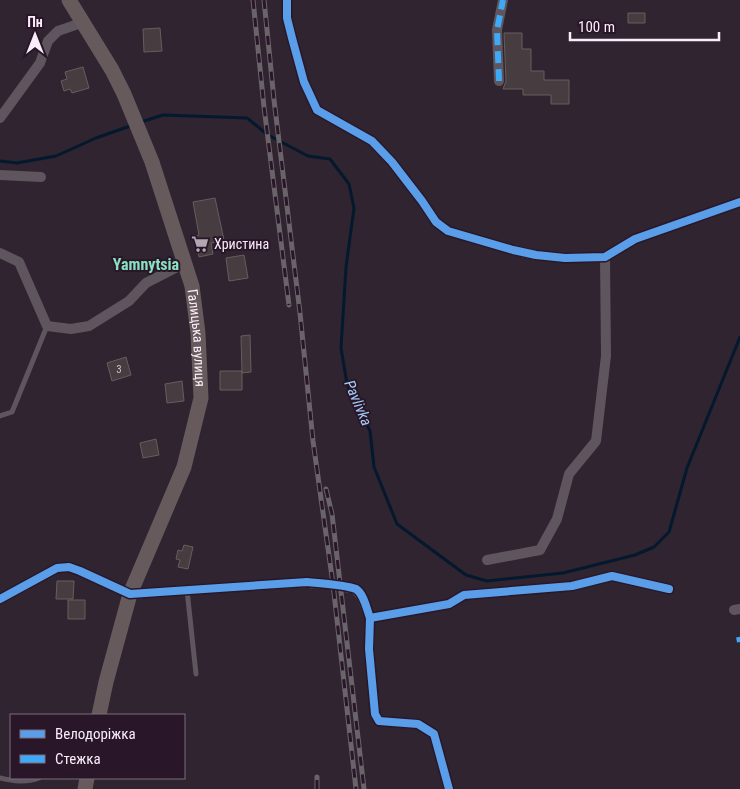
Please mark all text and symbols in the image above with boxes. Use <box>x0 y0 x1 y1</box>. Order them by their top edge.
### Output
north arrow <box>10 10 60 60</box>
scale bar <box>570 10 719 42</box>
text: Пн <box>27 14 43 30</box>
text: 100 m <box>578 18 615 36</box>
supermarket icon: Христина <box>190 234 210 254</box>
place label: Христина <box>214 236 269 252</box>
district label: Yamnytsia <box>113 255 180 274</box>
street label: Галицька вулиця <box>184 288 208 387</box>
house number: 3 <box>116 363 122 376</box>
water label: Pavlivka <box>340 378 376 428</box>
legend <box>10 714 185 779</box>
text: Велодоріжка <box>55 725 136 743</box>
text: Стежка <box>55 750 101 768</box>

